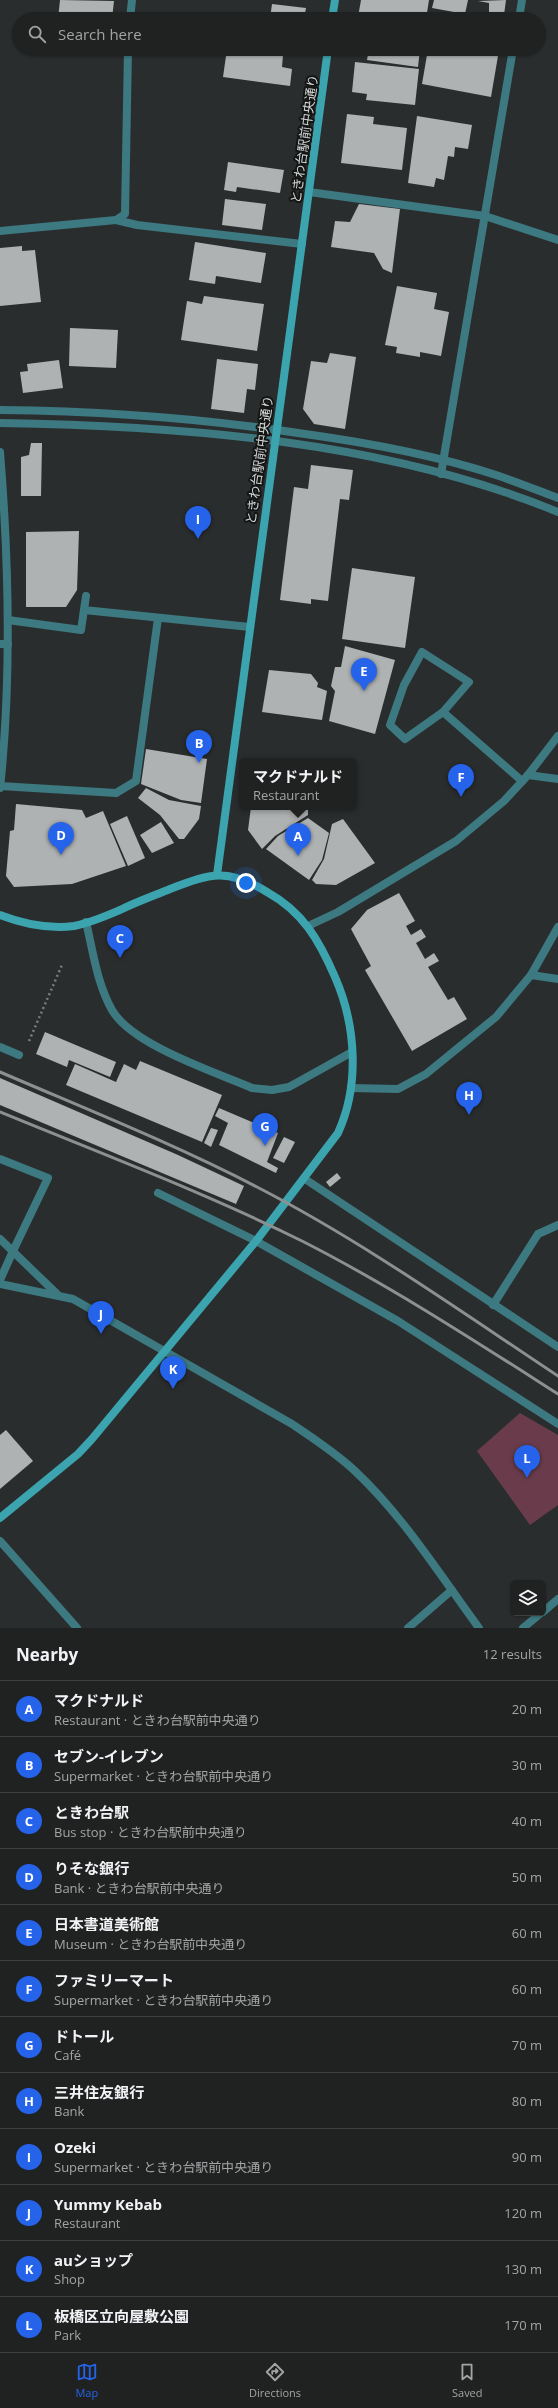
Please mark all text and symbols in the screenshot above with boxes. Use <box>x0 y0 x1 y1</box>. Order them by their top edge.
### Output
search box <box>12 12 546 56</box>
icon: search <box>26 23 48 45</box>
text: Search here <box>58 24 142 44</box>
street label: ときわ台駅前中央通り <box>286 73 322 205</box>
street label: ときわ台駅前中央通り <box>241 394 277 526</box>
pin: I <box>185 506 211 539</box>
pin: E <box>351 658 377 691</box>
pin: B <box>186 730 212 763</box>
popup <box>239 758 357 810</box>
pin: F <box>448 764 474 797</box>
text: マクドナルド <box>253 766 343 786</box>
text: Restaurant <box>253 786 319 804</box>
pin: D <box>48 822 74 855</box>
pin: A <box>285 823 311 856</box>
your location <box>236 873 256 893</box>
pin: C <box>107 925 133 958</box>
pin: H <box>456 1082 482 1115</box>
pin: G <box>252 1113 278 1146</box>
pin: J <box>88 1301 114 1334</box>
pin: K <box>160 1356 186 1389</box>
pin: L <box>514 1445 540 1478</box>
map controls <box>510 1580 546 1616</box>
button: layers <box>510 1580 546 1616</box>
text: Nearby <box>16 1643 78 1666</box>
text: 12 results <box>483 1645 542 1663</box>
text: マクドナルド <box>54 1690 144 1710</box>
text: A <box>25 1700 33 1718</box>
text: 20 m <box>512 1700 542 1718</box>
text: Restaurant · ときわ台駅前中央通り <box>54 1711 261 1729</box>
text: セブン-イレブン <box>54 1746 164 1766</box>
text: B <box>25 1756 33 1774</box>
text: 30 m <box>512 1756 542 1774</box>
text: Supermarket · ときわ台駅前中央通り <box>54 1767 273 1785</box>
text: ときわ台駅 <box>54 1802 129 1822</box>
text: C <box>25 1812 33 1830</box>
text: 40 m <box>512 1812 542 1830</box>
text: Bus stop · ときわ台駅前中央通り <box>54 1823 247 1841</box>
text: りそな銀行 <box>54 1858 129 1878</box>
text: D <box>24 1868 34 1886</box>
text: 50 m <box>512 1868 542 1886</box>
text: Bank · ときわ台駅前中央通り <box>54 1879 225 1897</box>
text: 日本書道美術館 <box>54 1914 159 1934</box>
text: E <box>25 1924 33 1942</box>
text: 60 m <box>512 1924 542 1942</box>
text: Museum · ときわ台駅前中央通り <box>54 1935 247 1953</box>
text: ファミリーマート <box>54 1970 174 1990</box>
text: F <box>25 1980 33 1998</box>
text: 60 m <box>512 1980 542 1998</box>
text: Supermarket · ときわ台駅前中央通り <box>54 1991 273 2009</box>
text: ドトール <box>54 2026 114 2046</box>
text: G <box>24 2036 34 2054</box>
text: 70 m <box>512 2036 542 2054</box>
text: Café <box>54 2046 81 2064</box>
text: 三井住友銀行 <box>54 2082 144 2102</box>
text: H <box>24 2092 34 2110</box>
text: 80 m <box>512 2092 542 2110</box>
text: Bank <box>54 2102 84 2120</box>
text: Ozeki <box>54 2137 96 2157</box>
text: I <box>27 2148 31 2166</box>
text: 90 m <box>512 2148 542 2166</box>
text: Supermarket · ときわ台駅前中央通り <box>54 2158 273 2176</box>
text: Yummy Kebab <box>54 2194 162 2214</box>
text: J <box>27 2204 31 2222</box>
text: 120 m <box>504 2204 542 2222</box>
text: Restaurant <box>54 2214 121 2232</box>
text: auショップ <box>54 2250 133 2270</box>
text: K <box>25 2260 33 2278</box>
text: 130 m <box>504 2260 542 2278</box>
text: Shop <box>54 2270 85 2288</box>
text: 板橋区立向屋敷公園 <box>54 2306 189 2326</box>
text: L <box>25 2316 33 2334</box>
text: 170 m <box>504 2316 542 2334</box>
text: Park <box>54 2326 81 2344</box>
tab: Map <box>75 2361 98 2400</box>
tab: Directions <box>249 2361 301 2400</box>
tab: Saved <box>452 2361 483 2400</box>

